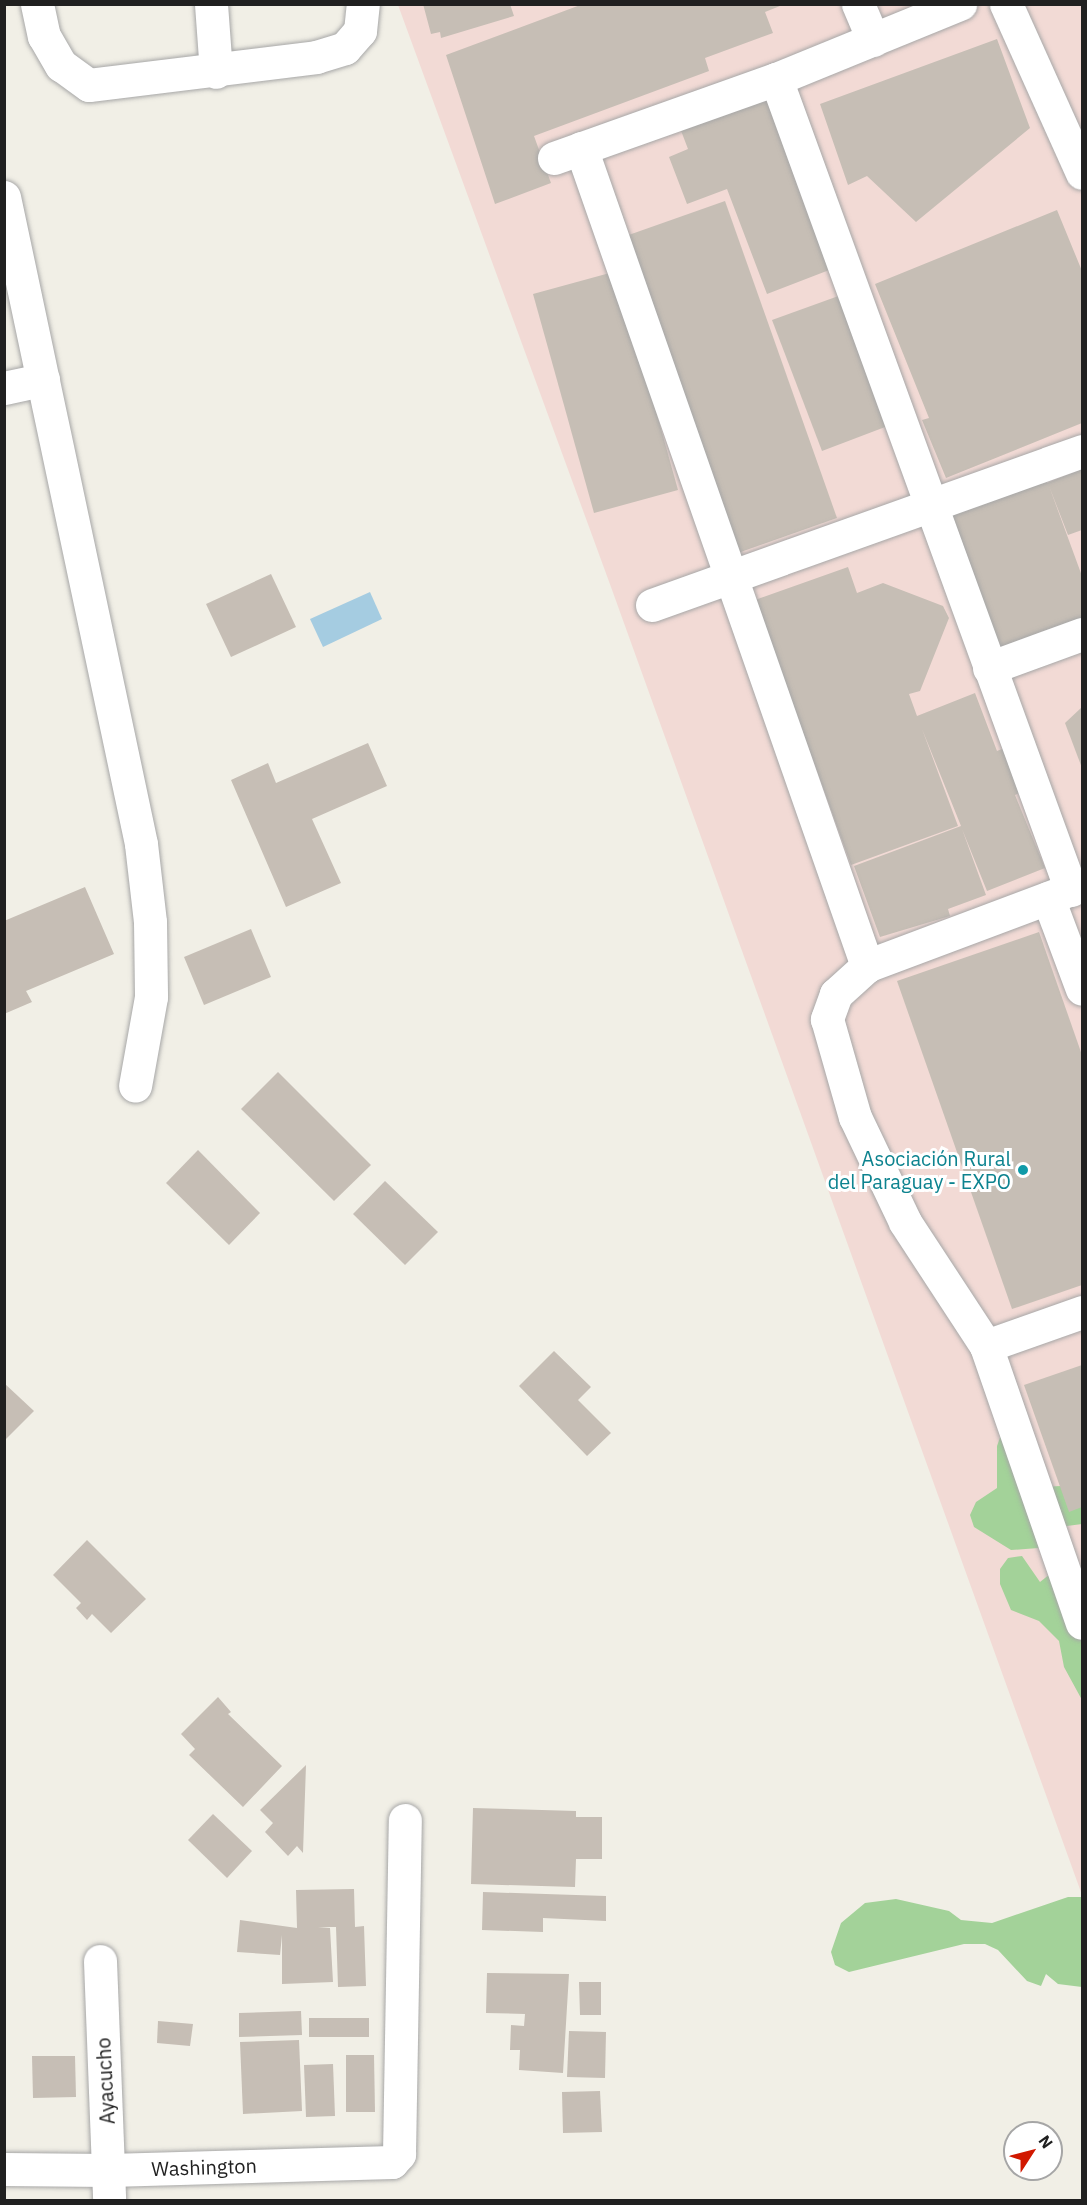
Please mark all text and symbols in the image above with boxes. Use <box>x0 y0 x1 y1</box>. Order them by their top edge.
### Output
place label: Asociación Rural del Paraguay - EXPO <box>828 1146 1011 1193</box>
marker: Asociación Rural del Paraguay - EXPO <box>1016 1163 1030 1177</box>
street label: Ayacucho <box>91 2037 119 2125</box>
north arrow <box>1003 2121 1063 2181</box>
text: N <box>1034 2131 1057 2152</box>
street label: Washington <box>151 2153 257 2181</box>

